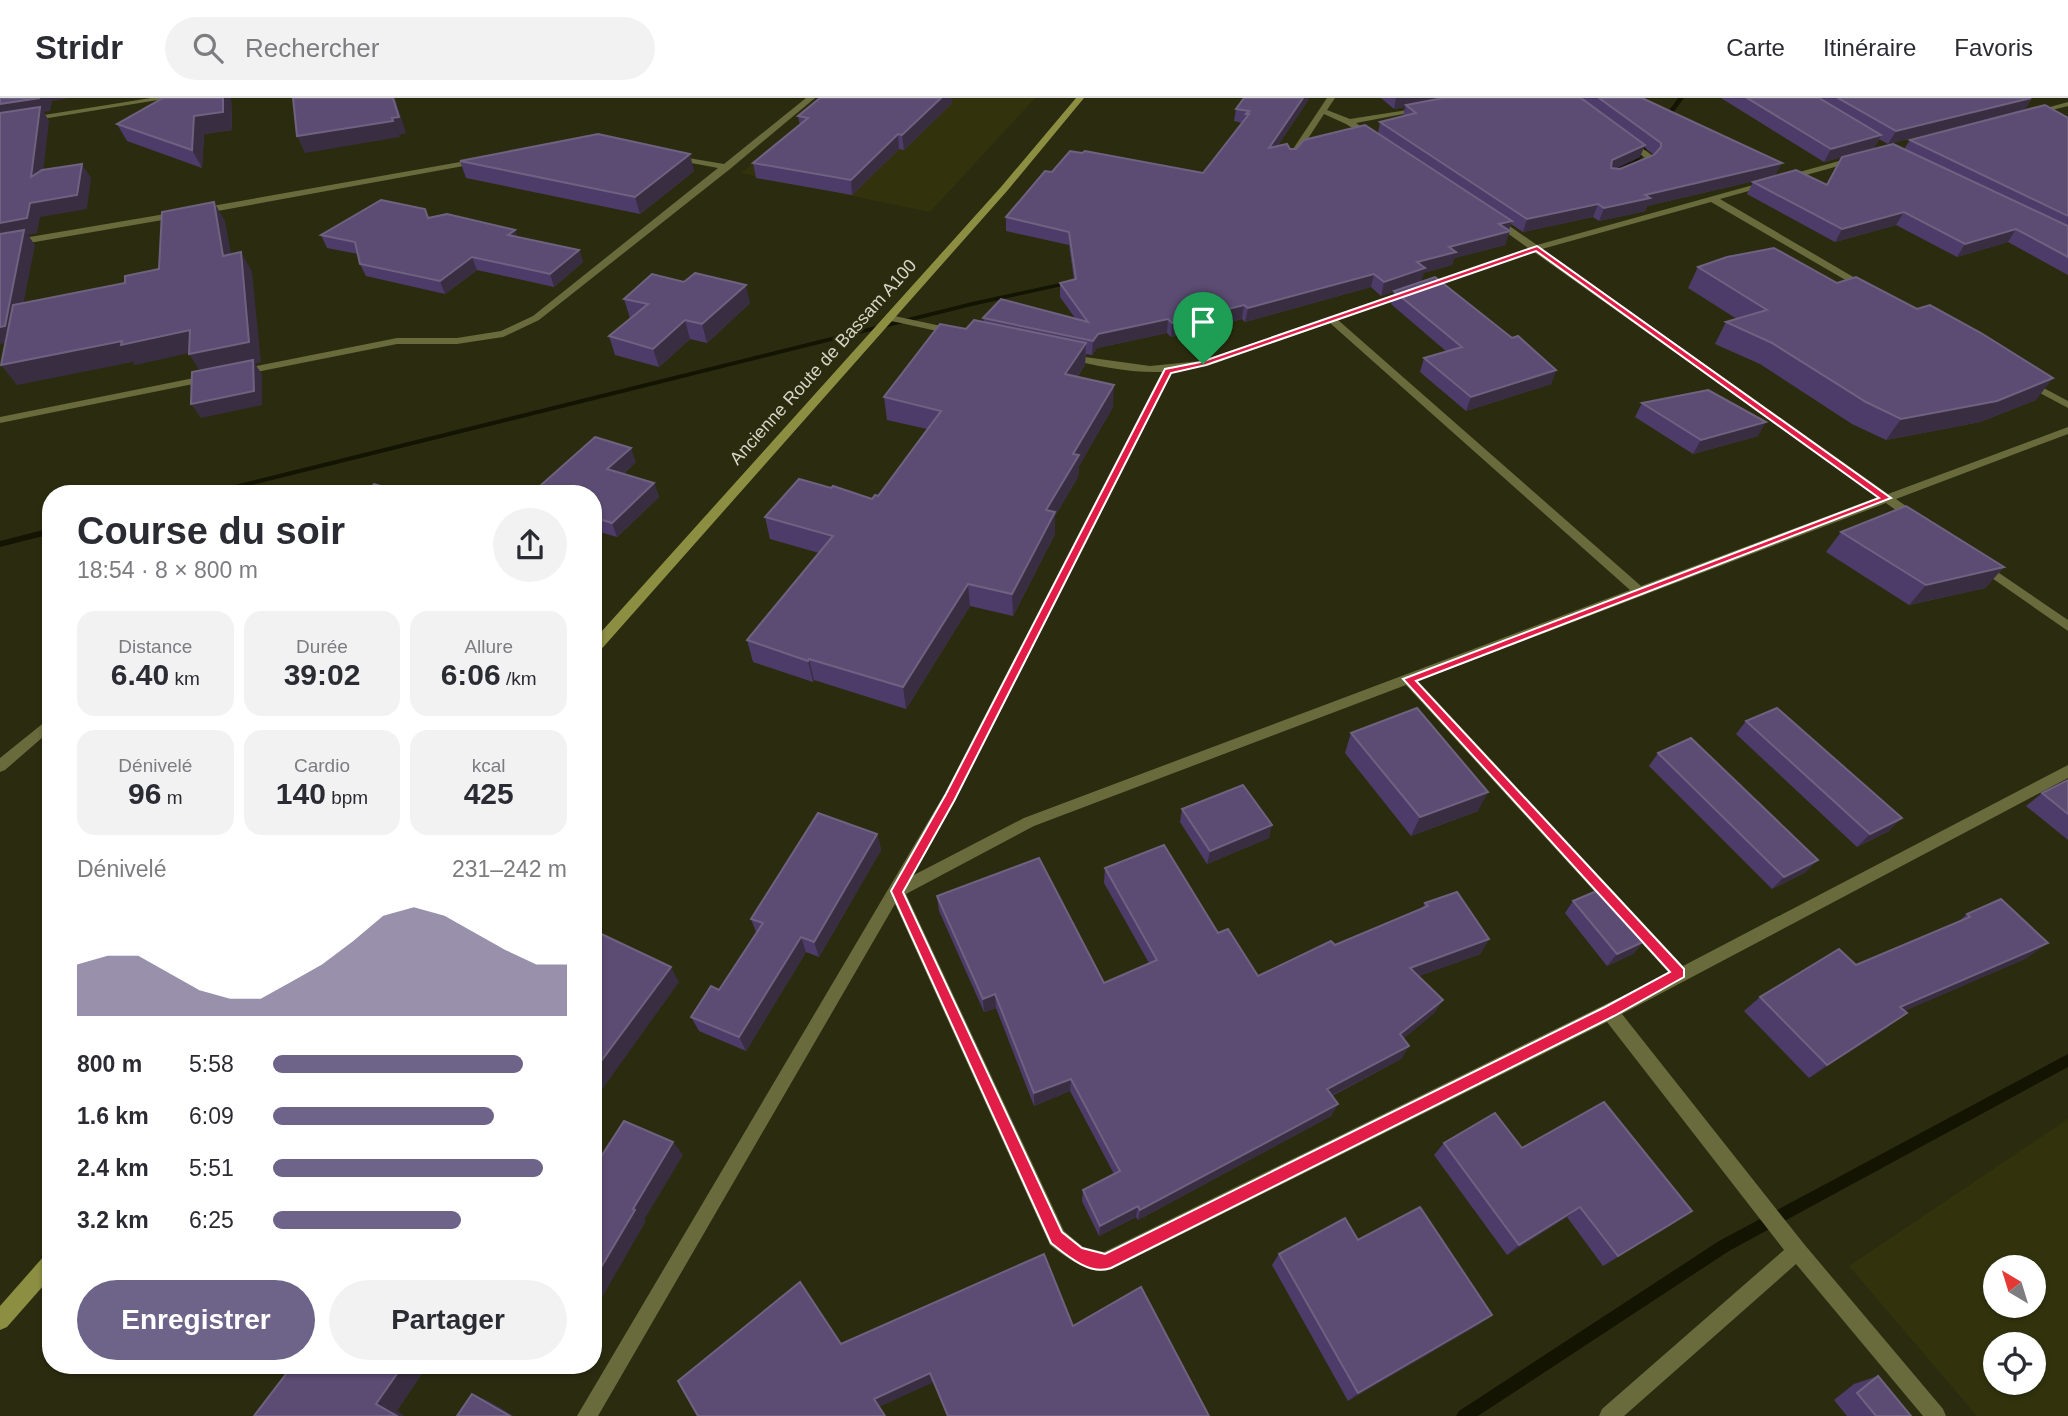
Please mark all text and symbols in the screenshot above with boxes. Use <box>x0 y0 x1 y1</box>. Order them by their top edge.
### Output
search box <box>165 17 655 80</box>
text: Stridr <box>35 29 123 66</box>
icon: search <box>189 29 227 67</box>
text: Rechercher <box>245 33 379 63</box>
text: Carte <box>1726 34 1785 61</box>
text: Itinéraire <box>1823 34 1916 61</box>
text: Favoris <box>1954 34 2033 61</box>
street label: Ancienne Route de Bassam A100 <box>726 255 920 469</box>
pin <box>1173 292 1233 364</box>
icon: arrive <box>1184 303 1222 341</box>
button: share <box>493 508 567 582</box>
text: Course du soir <box>77 510 345 552</box>
text: 18:54 · 8 × 800 m <box>77 557 258 583</box>
text: Distance <box>118 636 192 657</box>
text: Durée <box>296 636 348 657</box>
text: Allure <box>464 636 513 657</box>
text: 6.40 <box>111 658 169 691</box>
text: 39:02 <box>284 658 360 691</box>
text: 6:06 <box>441 658 501 691</box>
text: km <box>169 668 200 689</box>
text: /km <box>501 668 537 689</box>
text: Dénivelé <box>118 755 192 776</box>
text: Cardio <box>294 755 350 776</box>
text: kcal <box>472 755 506 776</box>
text: 96 <box>128 777 161 810</box>
text: 140 <box>276 777 326 810</box>
text: 425 <box>464 777 514 810</box>
text: m <box>161 787 183 808</box>
text: bpm <box>326 787 368 808</box>
text: Dénivelé <box>77 856 167 882</box>
text: 231–242 m <box>452 856 567 882</box>
text: 800 m <box>77 1051 142 1077</box>
text: 5:58 <box>189 1051 234 1077</box>
text: 1.6 km <box>77 1103 149 1129</box>
text: 6:09 <box>189 1103 234 1129</box>
text: 2.4 km <box>77 1155 149 1181</box>
text: 5:51 <box>189 1155 234 1181</box>
text: 3.2 km <box>77 1207 149 1233</box>
text: 6:25 <box>189 1207 234 1233</box>
north arrow <box>1983 1255 2046 1318</box>
map controls <box>1983 1255 2046 1395</box>
button: Enregistrer <box>77 1280 315 1360</box>
button: Partager <box>329 1280 567 1360</box>
button: locate <box>1983 1332 2046 1395</box>

